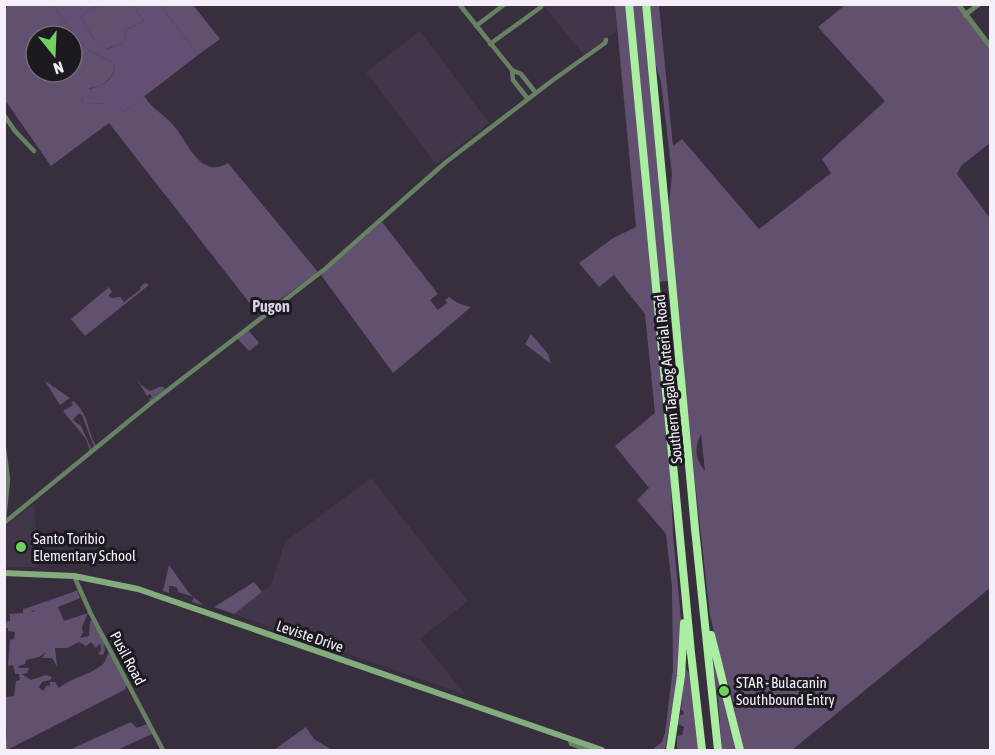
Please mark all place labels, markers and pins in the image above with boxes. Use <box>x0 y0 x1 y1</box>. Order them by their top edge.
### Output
place label: Santo Toribio Elementary School <box>33 530 136 564</box>
marker: Santo Toribio Elementary School <box>14 540 28 554</box>
place label: STAR - Bulacanin Southbound Entry <box>736 674 835 708</box>
marker: STAR - Bulacanin Southbound Entry <box>717 684 731 698</box>

